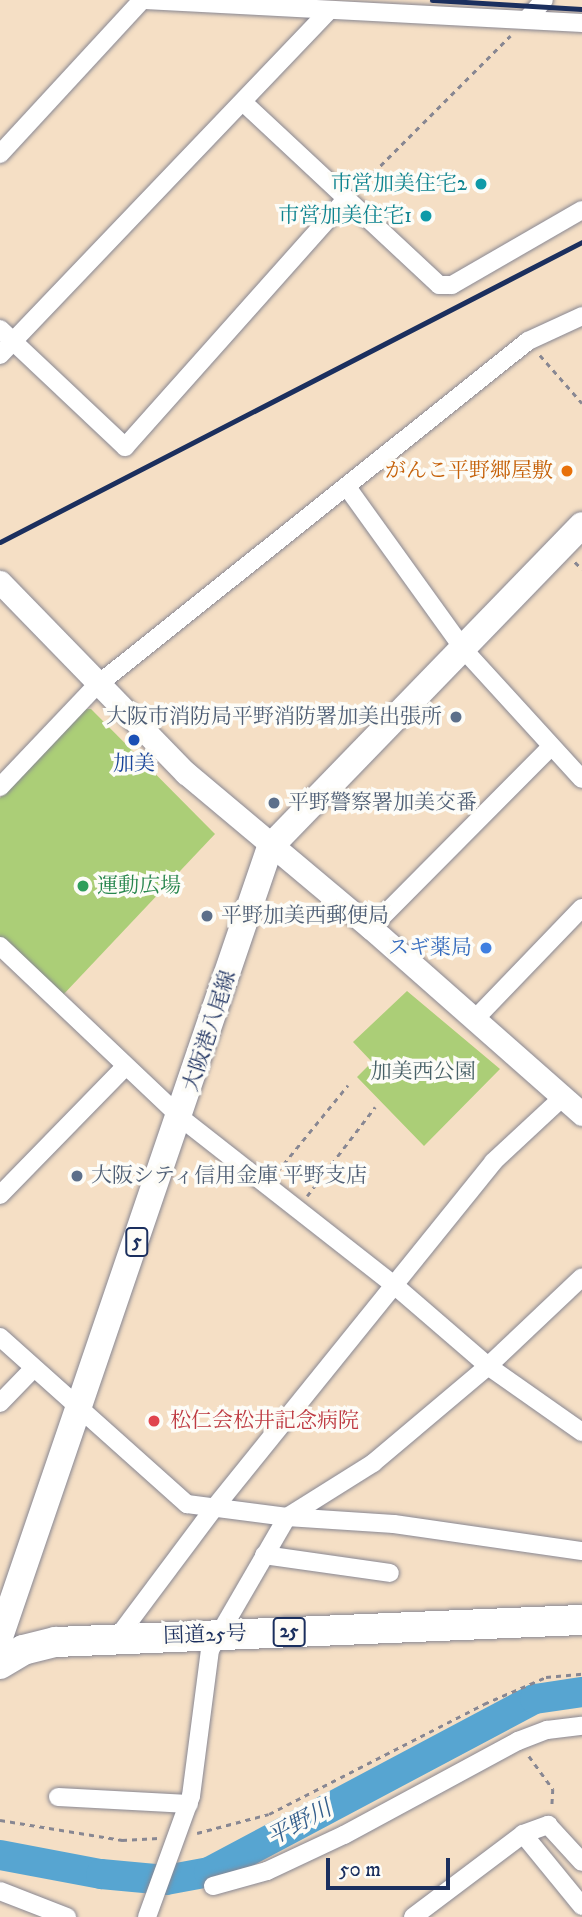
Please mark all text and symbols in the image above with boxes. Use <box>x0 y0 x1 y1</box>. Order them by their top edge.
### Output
place label: 市営加美住宅2 <box>331 171 467 197</box>
marker: 市営加美住宅2 <box>473 176 489 192</box>
place label: 市営加美住宅1 <box>278 203 412 229</box>
marker: 市営加美住宅1 <box>418 208 434 224</box>
place label: がんこ平野郷屋敷 <box>385 458 553 484</box>
marker: がんこ平野郷屋敷 <box>559 463 575 479</box>
place label: 大阪市消防局平野消防署加美出張所 <box>106 704 442 730</box>
marker: 大阪市消防局平野消防署加美出張所 <box>448 709 464 725</box>
marker: 加美 <box>126 732 142 748</box>
place label: 加美 <box>113 751 155 777</box>
place label: 平野警察署加美交番 <box>288 790 477 816</box>
marker: 平野警察署加美交番 <box>266 795 282 811</box>
place label: 運動広場 <box>97 873 181 899</box>
marker: 運動広場 <box>75 878 91 894</box>
place label: 平野加美西郵便局 <box>221 903 389 929</box>
marker: 平野加美西郵便局 <box>199 908 215 924</box>
place label: スギ薬局 <box>388 935 472 961</box>
marker: スギ薬局 <box>478 940 494 956</box>
street label: 大阪港八尾線 <box>179 967 241 1095</box>
park label: 加美西公園 <box>371 1059 475 1085</box>
place label: 大阪シティ信用金庫 平野支店 <box>91 1163 369 1189</box>
marker: 大阪シティ信用金庫 平野支店 <box>69 1168 85 1184</box>
road number: 5 <box>125 1226 149 1258</box>
place label: 松仁会松井記念病院 <box>170 1408 359 1434</box>
marker: 松仁会松井記念病院 <box>144 1411 164 1431</box>
road number: 25 <box>272 1616 306 1648</box>
street label: 国道25号 <box>163 1621 247 1649</box>
water label: 平野川 <box>263 1796 337 1852</box>
scale bar <box>330 1843 454 1887</box>
text: 50 m <box>339 1857 381 1883</box>

